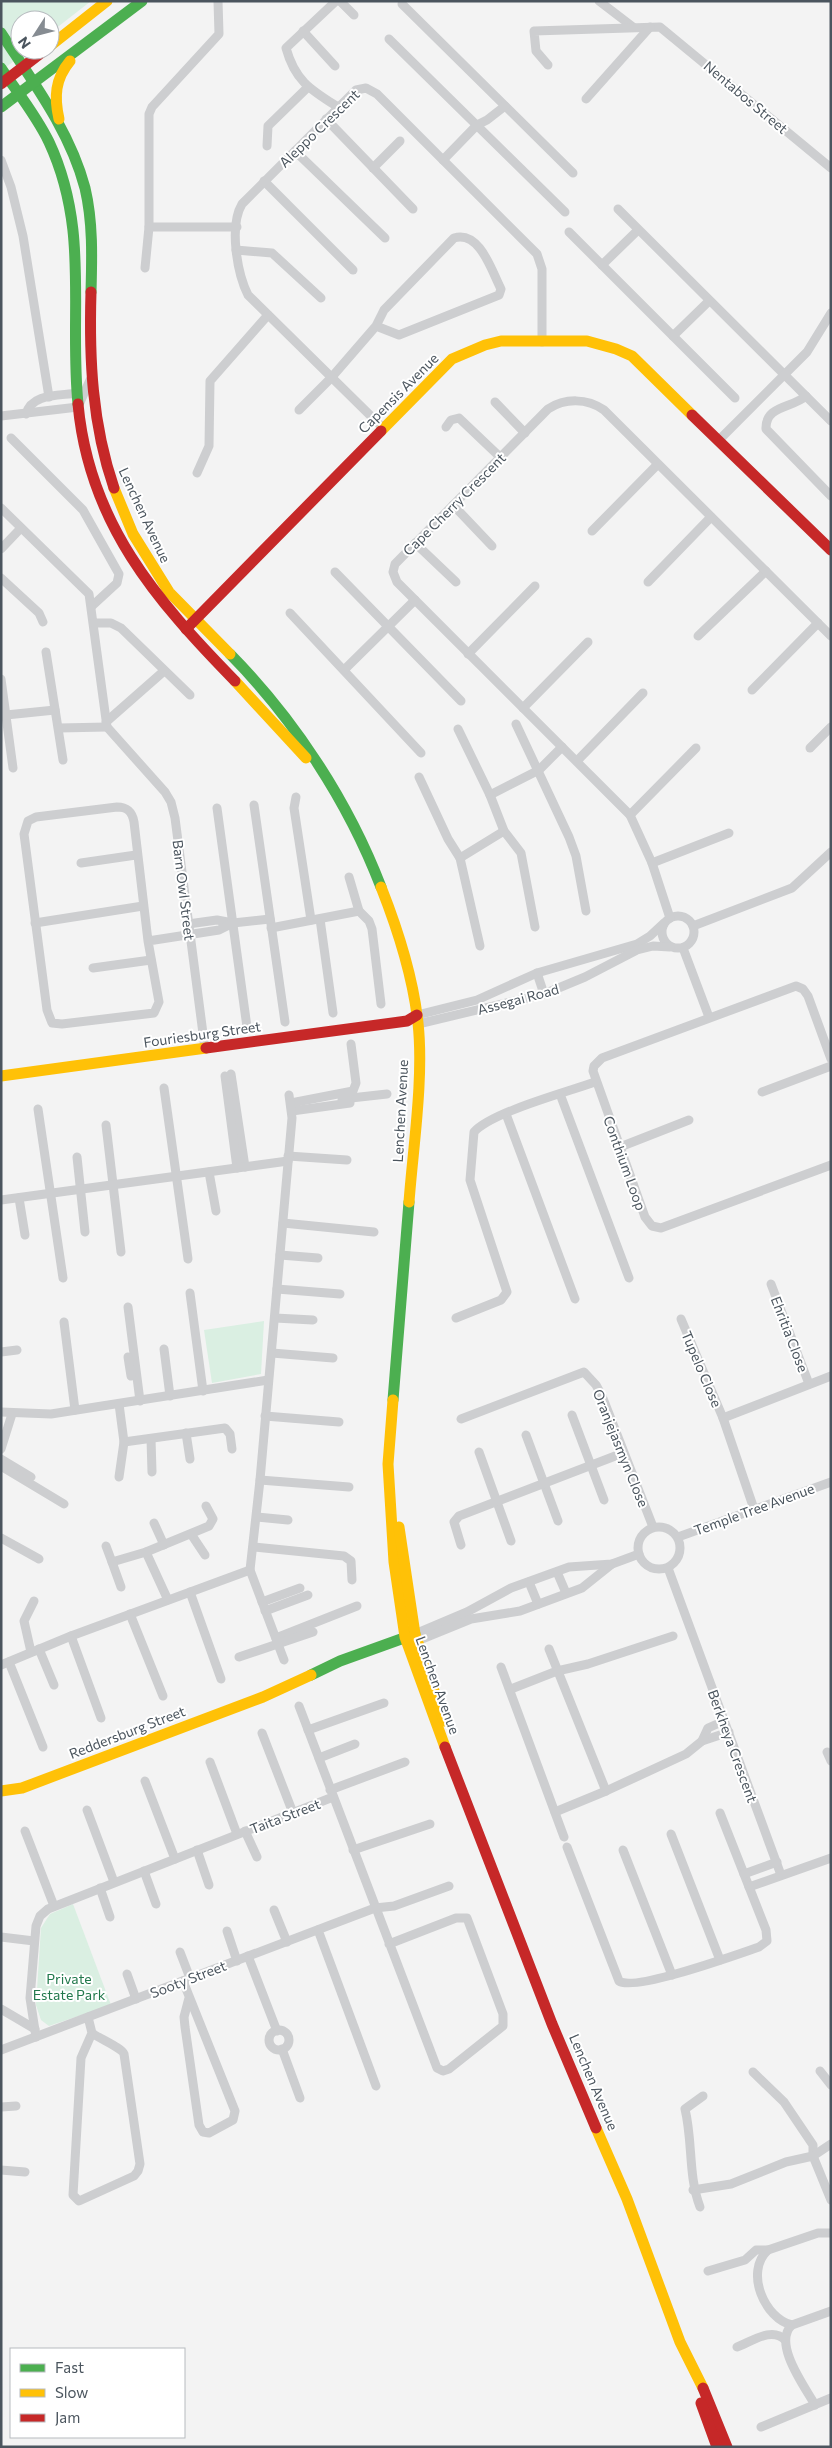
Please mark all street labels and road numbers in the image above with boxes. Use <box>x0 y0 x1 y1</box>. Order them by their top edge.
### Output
street label: Nentabos Street <box>701 57 792 137</box>
street label: Aleppo Crescent <box>275 85 363 171</box>
street label: Capensis Avenue <box>354 349 442 437</box>
street label: Cape Cherry Crescent <box>399 449 509 559</box>
street label: Lenchen Avenue <box>116 465 174 565</box>
street label: Barn Owl Street <box>169 839 199 941</box>
street label: Assegai Road <box>475 980 561 1018</box>
street label: Fouriesburg Street <box>142 1017 262 1051</box>
street label: Lenchen Avenue <box>389 1059 411 1163</box>
street label: Conthium Loop <box>600 1114 650 1212</box>
street label: Ehritia Close <box>768 1294 812 1374</box>
street label: Tupelo Close <box>678 1328 726 1410</box>
street label: Oranjejasmyn Close <box>590 1387 652 1509</box>
street label: Temple Tree Avenue <box>692 1479 816 1539</box>
street label: Lenchen Avenue <box>412 1634 464 1736</box>
street label: Berkheya Crescent <box>705 1687 761 1805</box>
street label: Reddersburg Street <box>66 1702 188 1762</box>
street label: Taita Street <box>247 1795 323 1837</box>
street label: Sooty Street <box>148 1957 229 2001</box>
street label: Lenchen Avenue <box>566 2031 622 2133</box>

